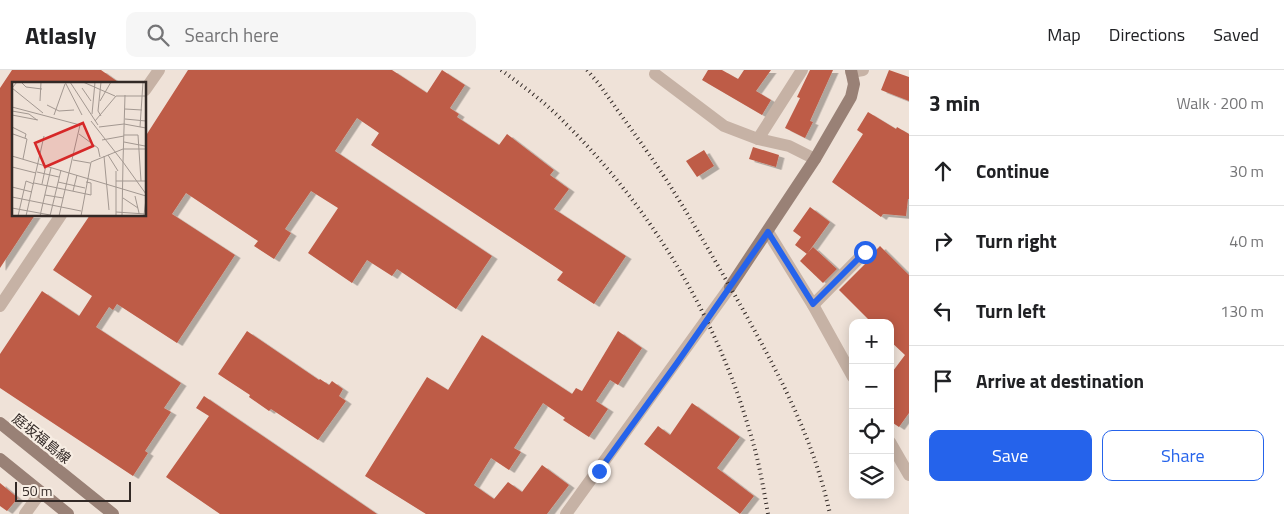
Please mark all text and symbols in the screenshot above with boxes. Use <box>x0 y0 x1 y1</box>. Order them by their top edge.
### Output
search box <box>126 12 476 57</box>
text: Atlasly <box>25 17 96 53</box>
text: Search here <box>184 20 279 49</box>
icon: search <box>144 21 172 49</box>
text: Map <box>1047 21 1081 48</box>
text: Directions <box>1109 21 1185 48</box>
text: Saved <box>1213 21 1259 48</box>
inset map <box>12 82 146 216</box>
text: 3 min <box>929 87 980 119</box>
text: Walk · 200 m <box>1176 91 1264 115</box>
text: Continue <box>976 156 1049 185</box>
icon: ahead <box>929 157 957 185</box>
text: 30 m <box>1229 159 1264 183</box>
text: Turn right <box>976 226 1057 255</box>
icon: right <box>929 227 957 255</box>
text: 40 m <box>1229 229 1264 253</box>
route start <box>854 241 877 264</box>
text: Turn left <box>976 296 1046 325</box>
icon: left <box>929 297 957 325</box>
text: 130 m <box>1220 299 1264 323</box>
map controls <box>849 319 894 499</box>
button: + <box>849 319 894 364</box>
button: − <box>849 364 894 409</box>
text: Arrive at destination <box>976 366 1144 395</box>
icon: arrive <box>929 367 957 395</box>
street label: 庭坂福島線 <box>8 408 76 468</box>
button: locate <box>849 409 894 454</box>
button: Save <box>929 430 1092 481</box>
button: Share <box>1102 430 1264 481</box>
button: layers <box>849 454 894 499</box>
route end <box>588 460 611 483</box>
scale bar <box>15 479 131 502</box>
text: 50 m <box>22 480 52 501</box>

